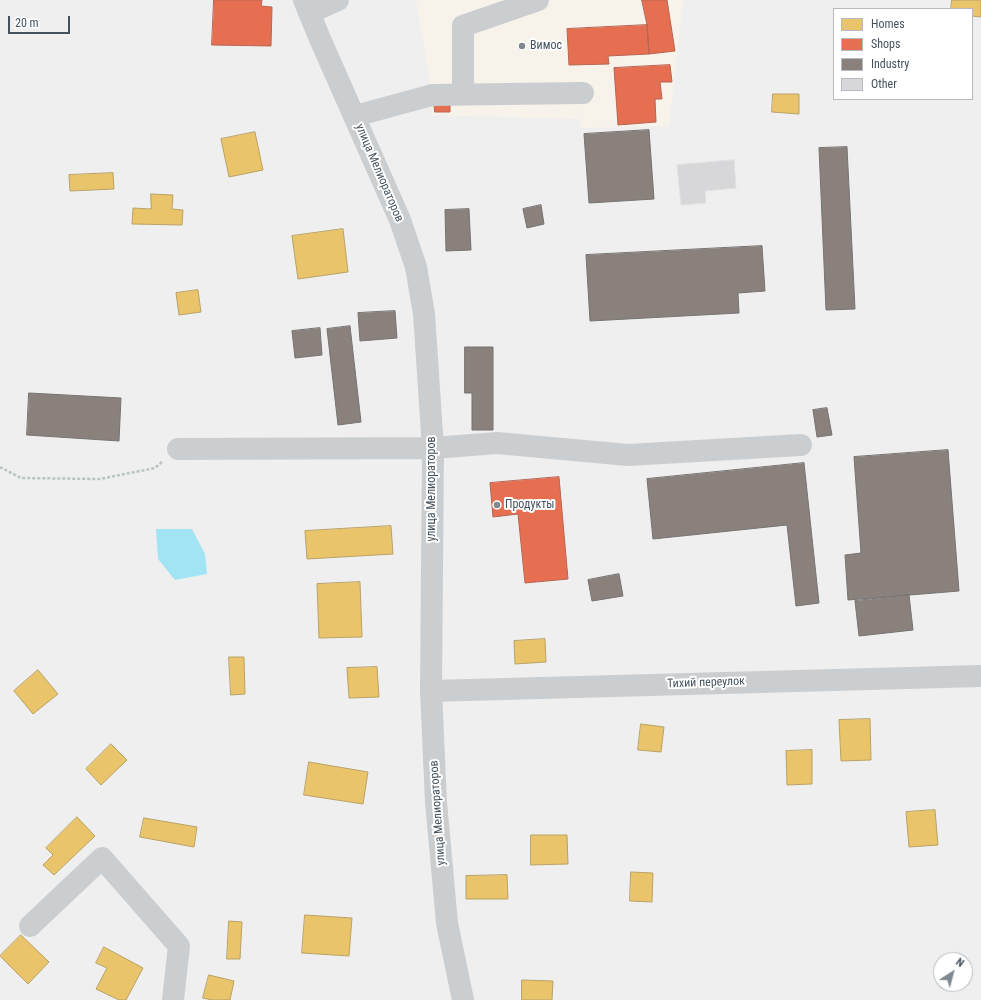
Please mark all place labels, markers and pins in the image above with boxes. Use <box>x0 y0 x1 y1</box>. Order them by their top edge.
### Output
place label: Вимос <box>530 39 562 53</box>
marker: Вимос <box>517 41 527 51</box>
place label: Продукты <box>505 498 554 512</box>
marker: Продукты <box>492 500 502 510</box>

